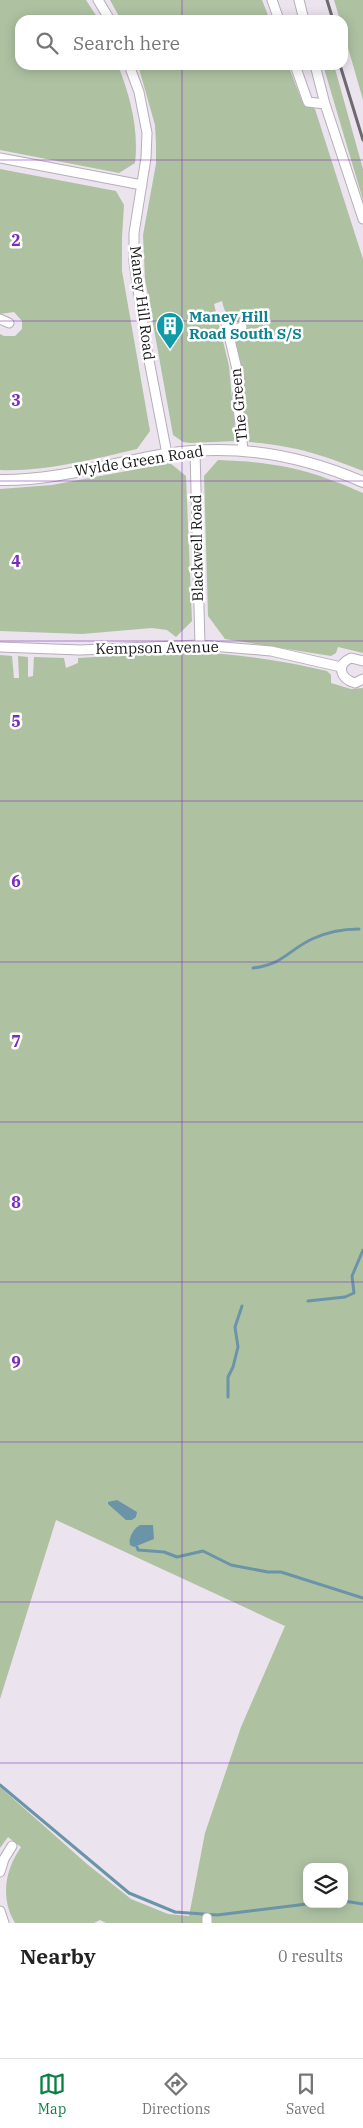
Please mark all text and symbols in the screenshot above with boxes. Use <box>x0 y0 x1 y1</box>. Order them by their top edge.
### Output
search box <box>15 15 348 70</box>
icon: search <box>33 29 61 57</box>
text: Search here <box>73 31 180 55</box>
text: 2 <box>11 230 21 250</box>
street label: Maney Hill Road <box>126 245 159 361</box>
place label: Maney Hill Road South S/S <box>189 307 302 343</box>
building icon: Maney Hill Road South S/S <box>155 311 185 350</box>
street label: The Green <box>226 367 251 443</box>
text: 3 <box>11 390 21 410</box>
street label: Wylde Green Road <box>73 441 205 480</box>
street label: Blackwell Road <box>186 494 207 602</box>
text: 4 <box>11 551 21 571</box>
street label: Kempson Avenue <box>95 637 219 658</box>
text: 5 <box>11 711 21 731</box>
text: 6 <box>11 871 21 891</box>
text: 7 <box>11 1031 21 1051</box>
text: 8 <box>11 1192 21 1212</box>
text: 9 <box>11 1352 21 1372</box>
map controls <box>303 1863 348 1908</box>
button: layers <box>303 1863 348 1908</box>
text: Nearby <box>20 1942 96 1970</box>
text: 0 results <box>278 1946 343 1966</box>
tab: Map <box>38 2070 66 2118</box>
tab: Directions <box>142 2070 210 2118</box>
tab: Saved <box>286 2070 325 2118</box>

